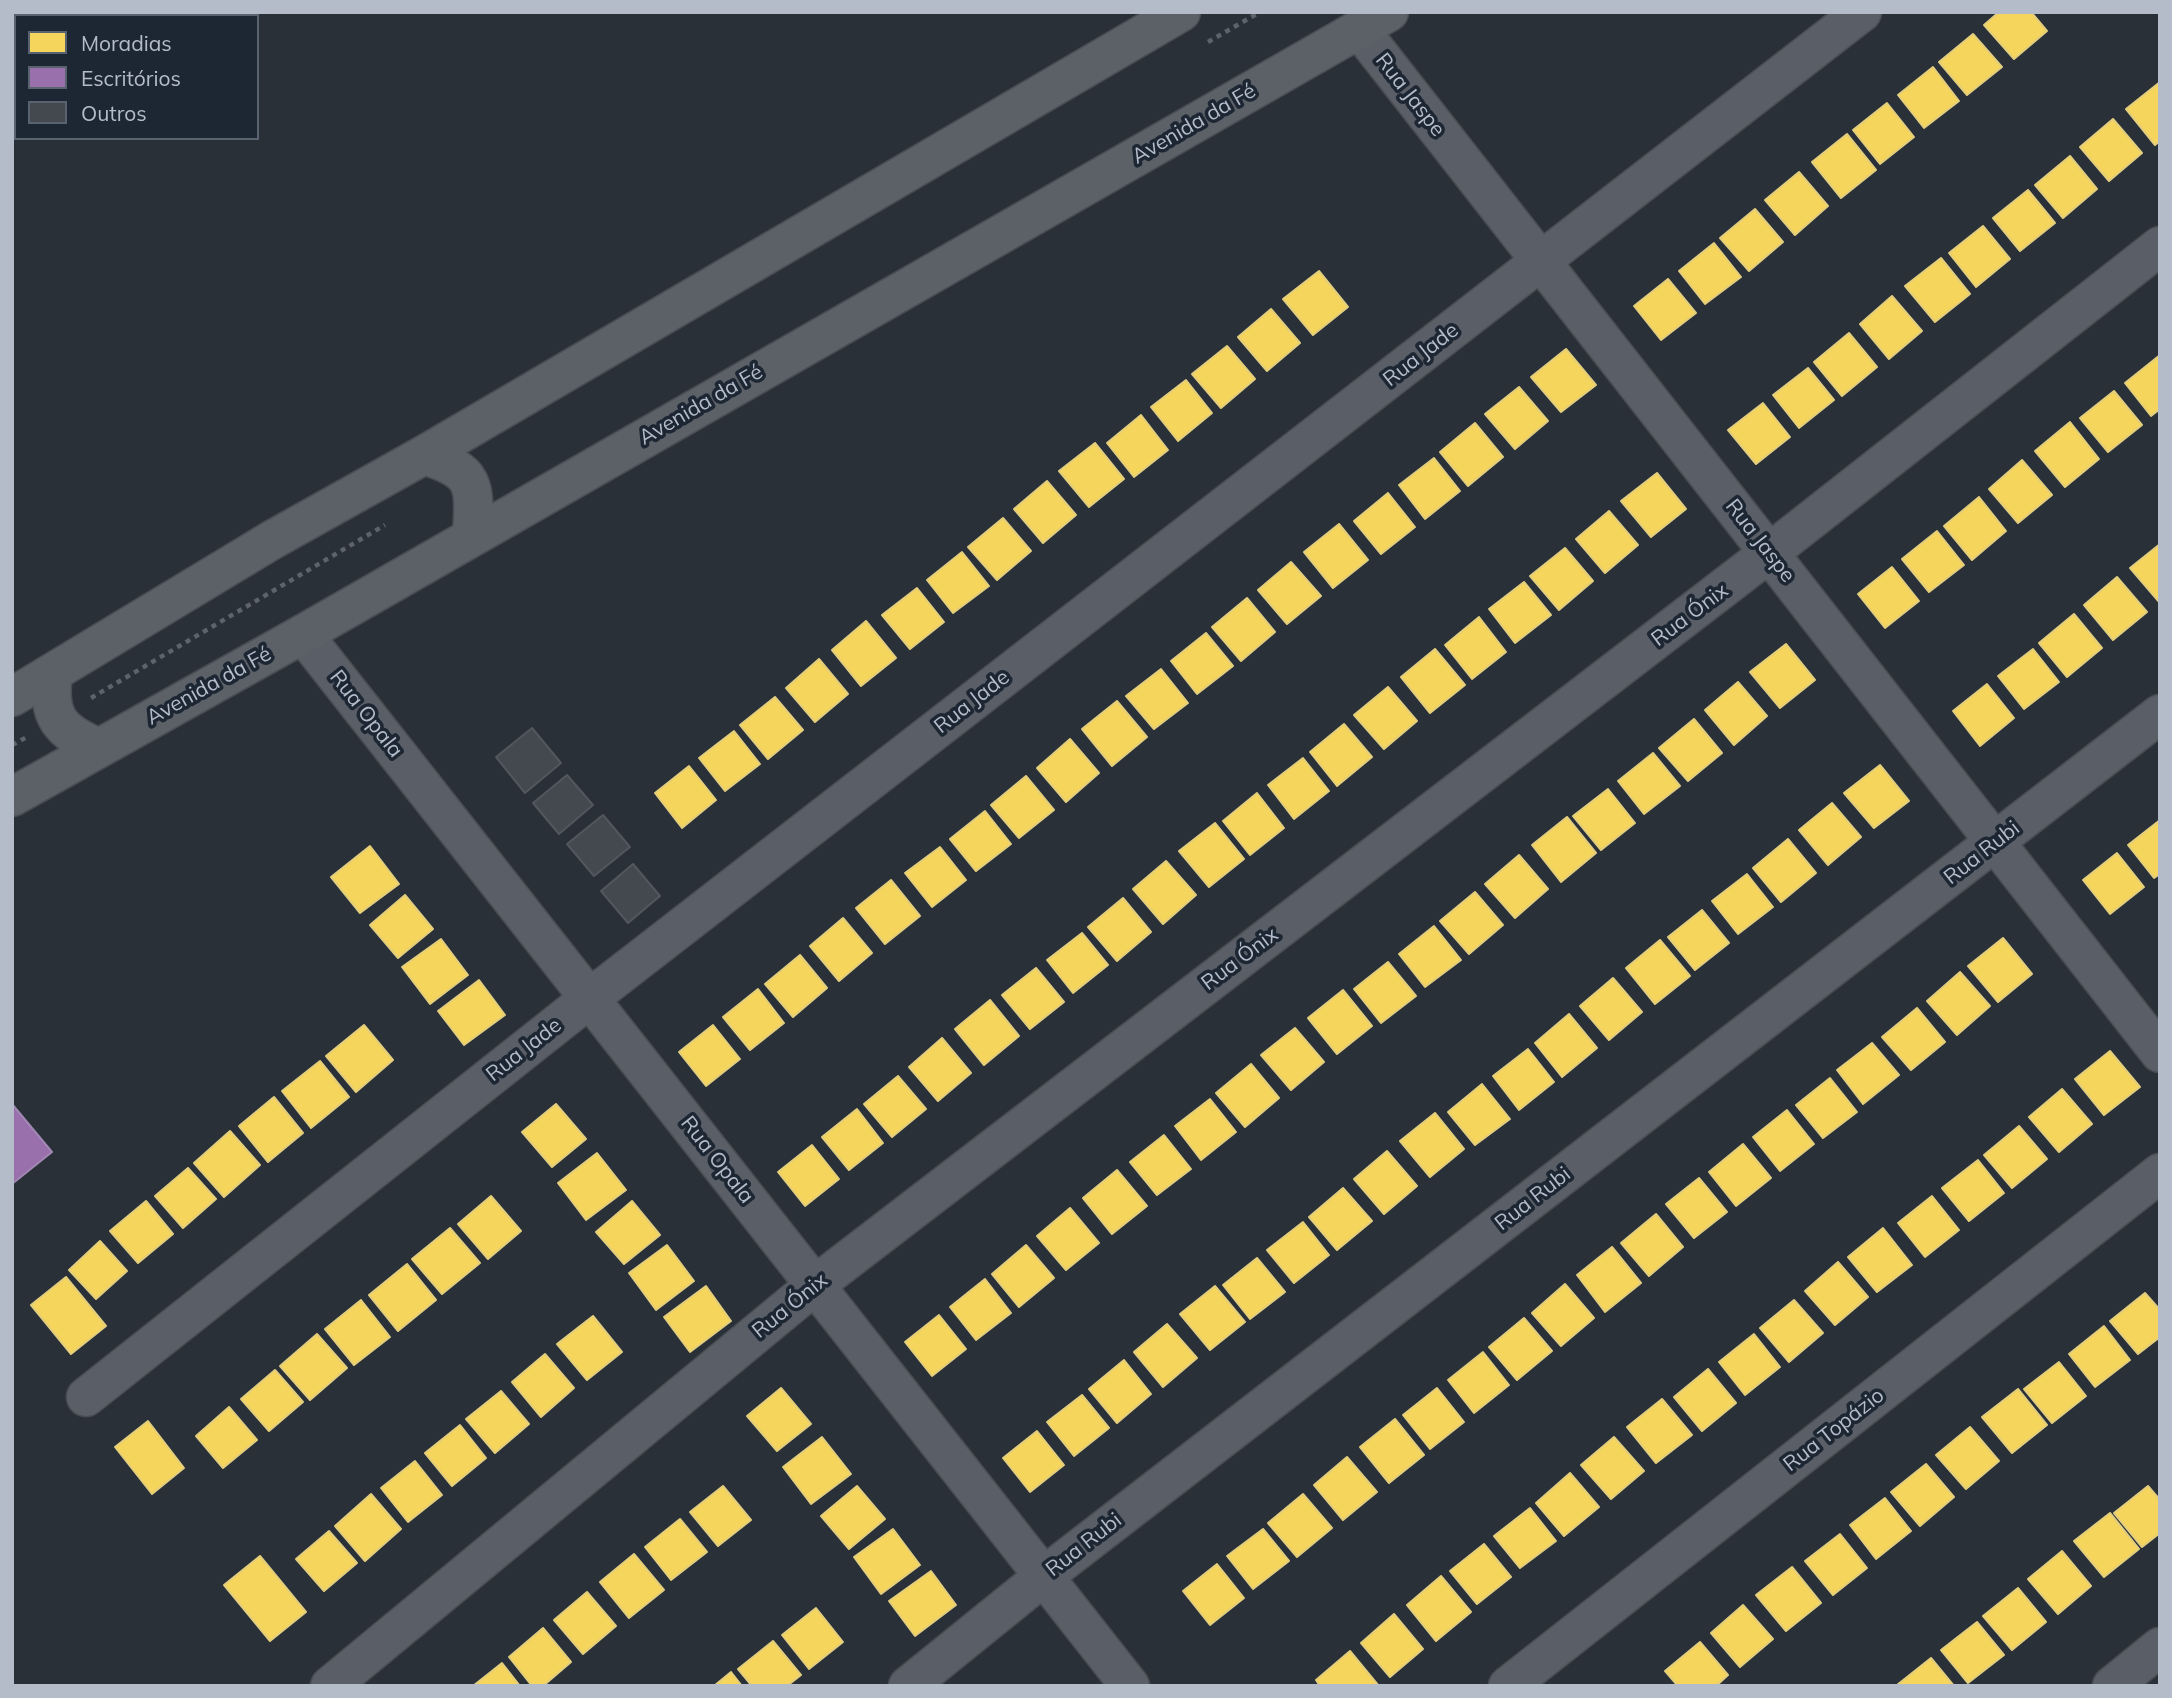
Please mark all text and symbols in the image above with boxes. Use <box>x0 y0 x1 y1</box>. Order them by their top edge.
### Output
legend <box>14 14 259 140</box>
text: Moradias <box>81 30 172 56</box>
street label: Rua Jaspe <box>1370 48 1450 142</box>
text: Escritórios <box>81 65 181 91</box>
street label: Avenida da Fé <box>1128 78 1260 170</box>
text: Outros <box>81 100 147 126</box>
street label: Rua Jade <box>1378 318 1464 392</box>
street label: Avenida da Fé <box>635 359 767 451</box>
street label: Rua Jaspe <box>1720 494 1800 588</box>
street label: Rua Ónix <box>1647 578 1733 652</box>
street label: Avenida da Fé <box>142 641 276 731</box>
street label: Rua Opala <box>324 665 408 763</box>
street label: Rua Jade <box>929 665 1015 739</box>
street label: Rua Rubi <box>1939 816 2025 890</box>
street label: Rua Ónix <box>1197 922 1283 996</box>
street label: Rua Jade <box>481 1013 567 1087</box>
street label: Rua Opala <box>675 1111 759 1209</box>
street label: Rua Rubi <box>1490 1162 1576 1236</box>
street label: Rua Ónix <box>747 1268 833 1344</box>
street label: Rua Topázio <box>1779 1383 1889 1477</box>
street label: Rua Rubi <box>1041 1508 1127 1582</box>

